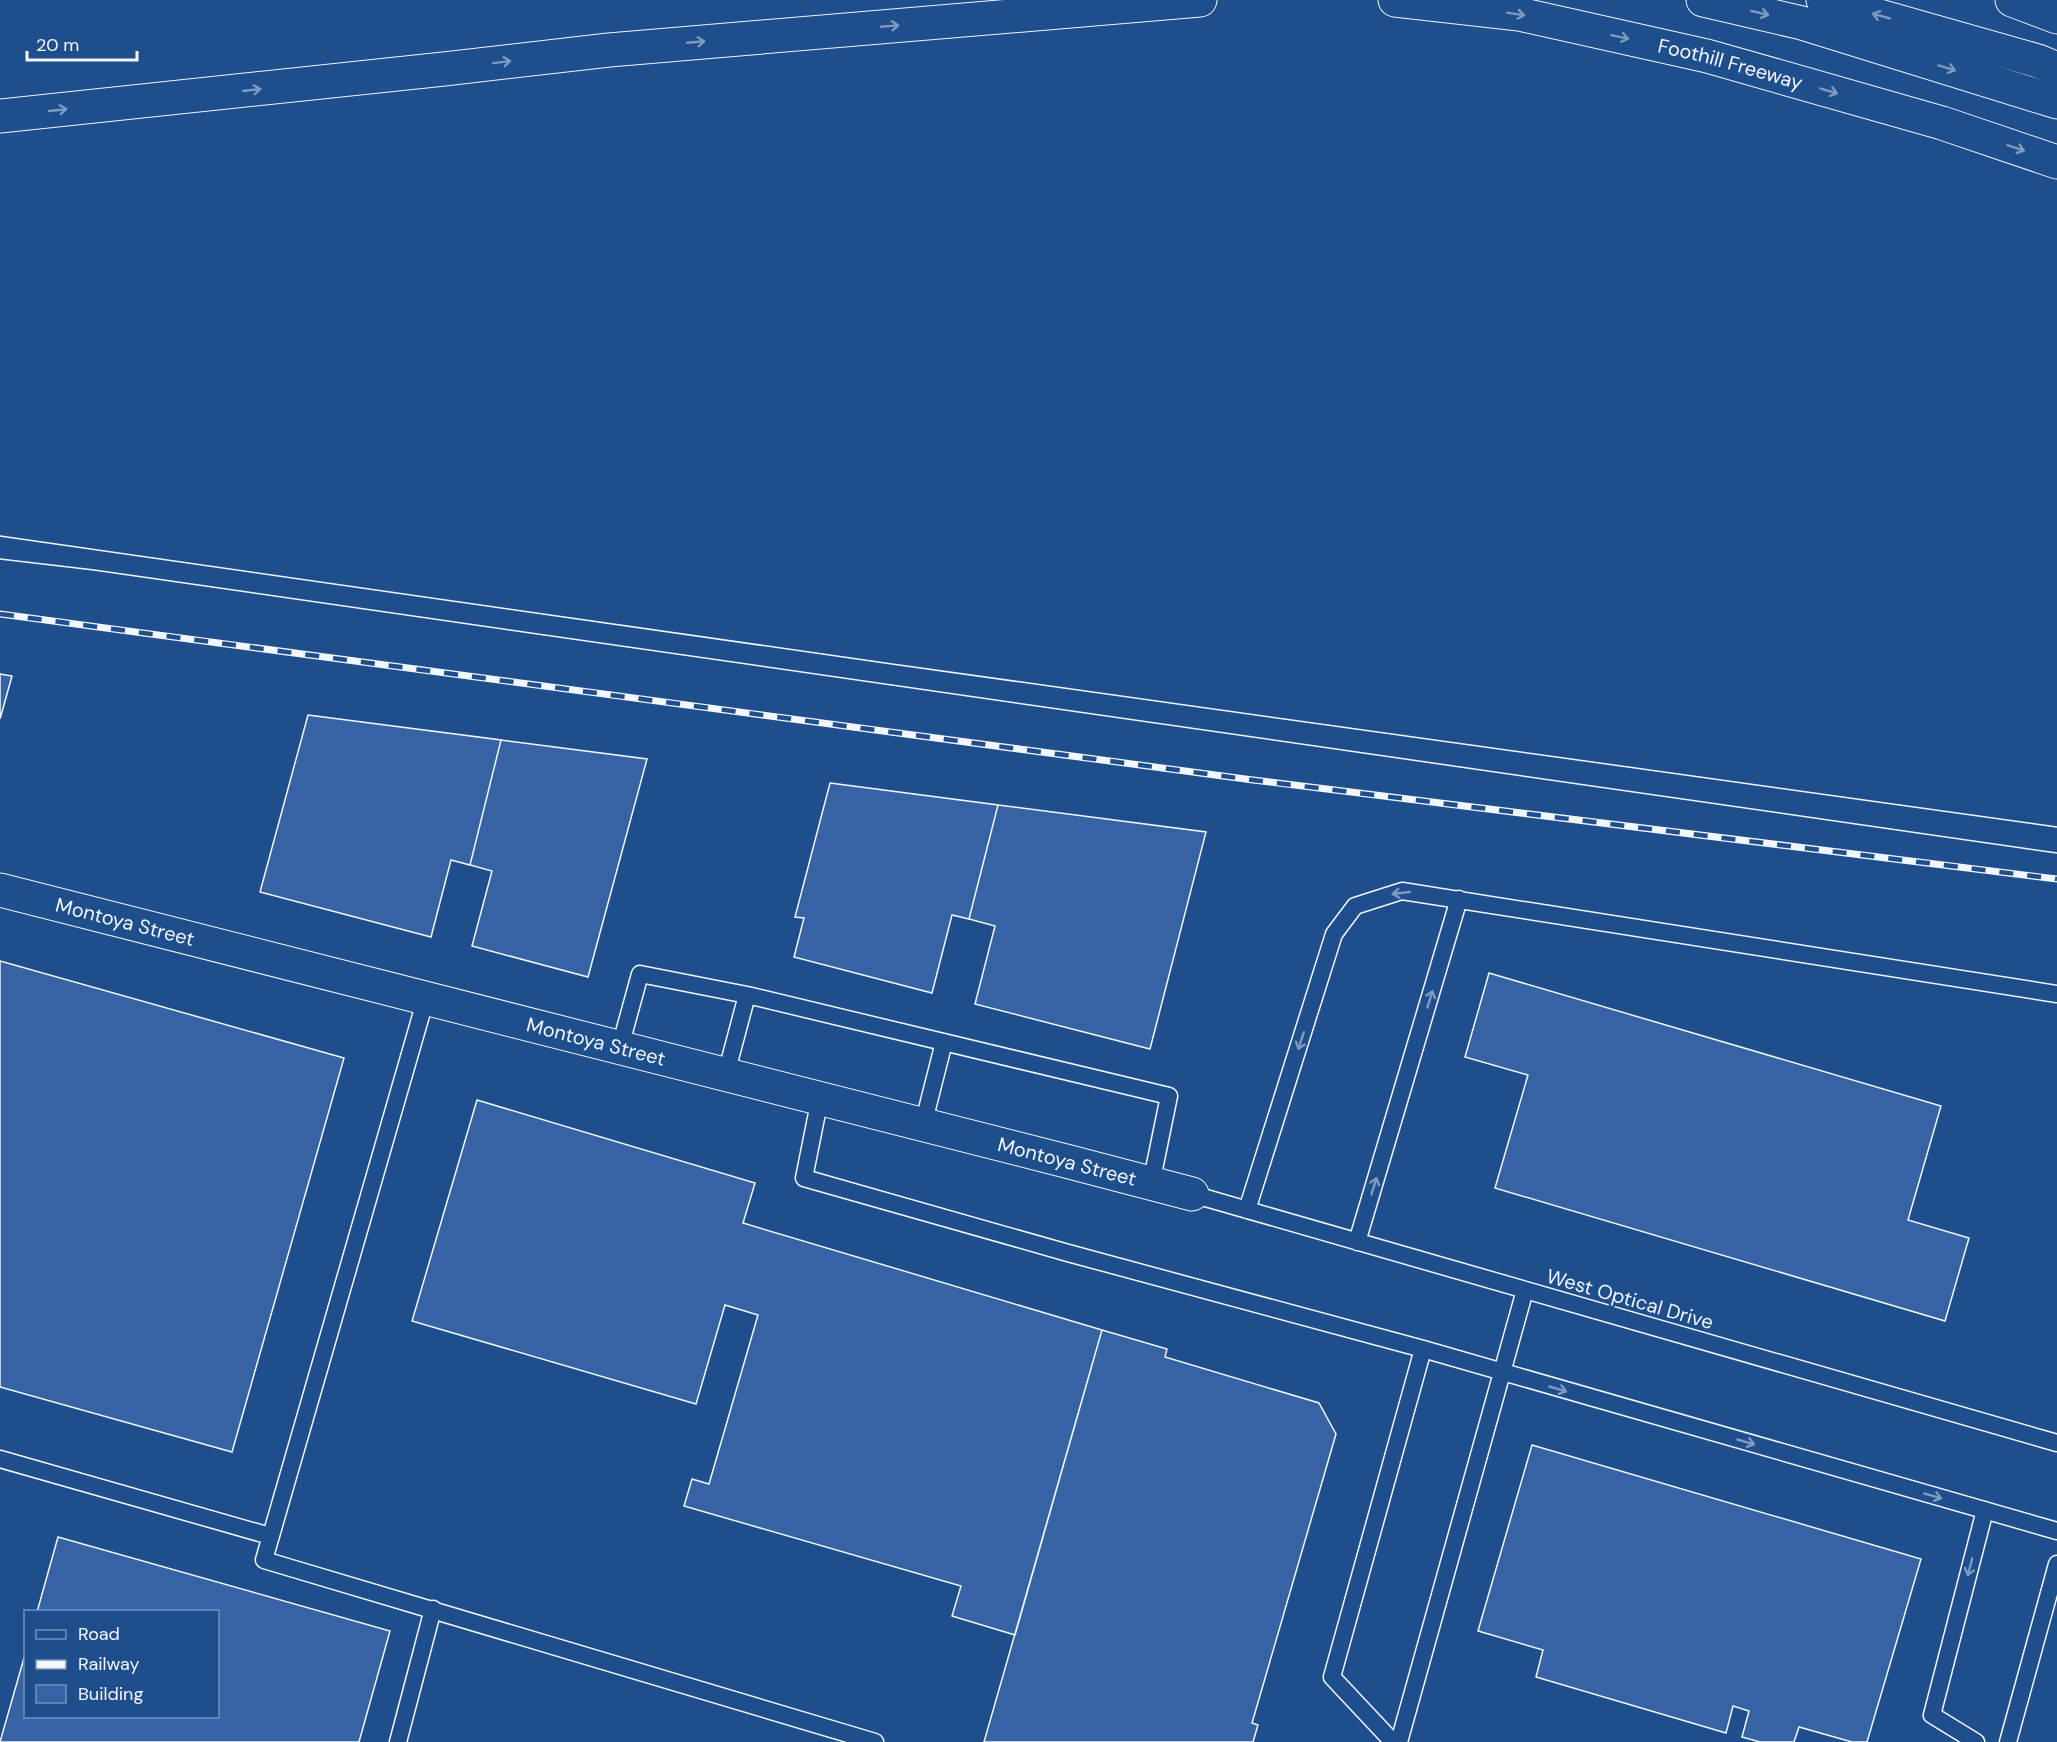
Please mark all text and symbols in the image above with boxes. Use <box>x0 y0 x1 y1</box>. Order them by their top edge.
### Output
one-way arrow <box>1749 8 1769 19</box>
one-way arrow <box>1505 9 1525 20</box>
one-way arrow <box>1871 9 1890 21</box>
one-way arrow <box>880 20 900 31</box>
scale bar <box>27 24 136 62</box>
one-way arrow <box>1611 31 1630 43</box>
street label: Foothill Freeway <box>1656 32 1806 96</box>
text: 20 m <box>36 33 79 57</box>
one-way arrow <box>685 36 705 47</box>
one-way arrow <box>491 57 511 68</box>
one-way arrow <box>1937 63 1956 74</box>
one-way arrow <box>242 84 262 95</box>
one-way arrow <box>1820 85 1839 97</box>
one-way arrow <box>48 104 68 115</box>
one-way arrow <box>2006 143 2025 154</box>
one-way arrow <box>1392 888 1412 899</box>
street label: Montoya Street <box>53 892 197 952</box>
one-way arrow <box>1424 990 1436 1009</box>
street label: Montoya Street <box>524 1011 668 1072</box>
one-way arrow <box>1295 1031 1306 1050</box>
street label: Montoya Street <box>995 1131 1139 1192</box>
one-way arrow <box>1369 1176 1380 1195</box>
street label: West Optical Drive <box>1544 1263 1716 1335</box>
one-way arrow <box>1548 1383 1567 1395</box>
one-way arrow <box>1736 1437 1755 1448</box>
one-way arrow <box>1923 1491 1942 1502</box>
one-way arrow <box>1964 1557 1975 1576</box>
legend <box>24 1610 219 1718</box>
text: Road <box>78 1622 120 1646</box>
text: Railway <box>78 1652 140 1676</box>
text: Building <box>78 1682 143 1706</box>

